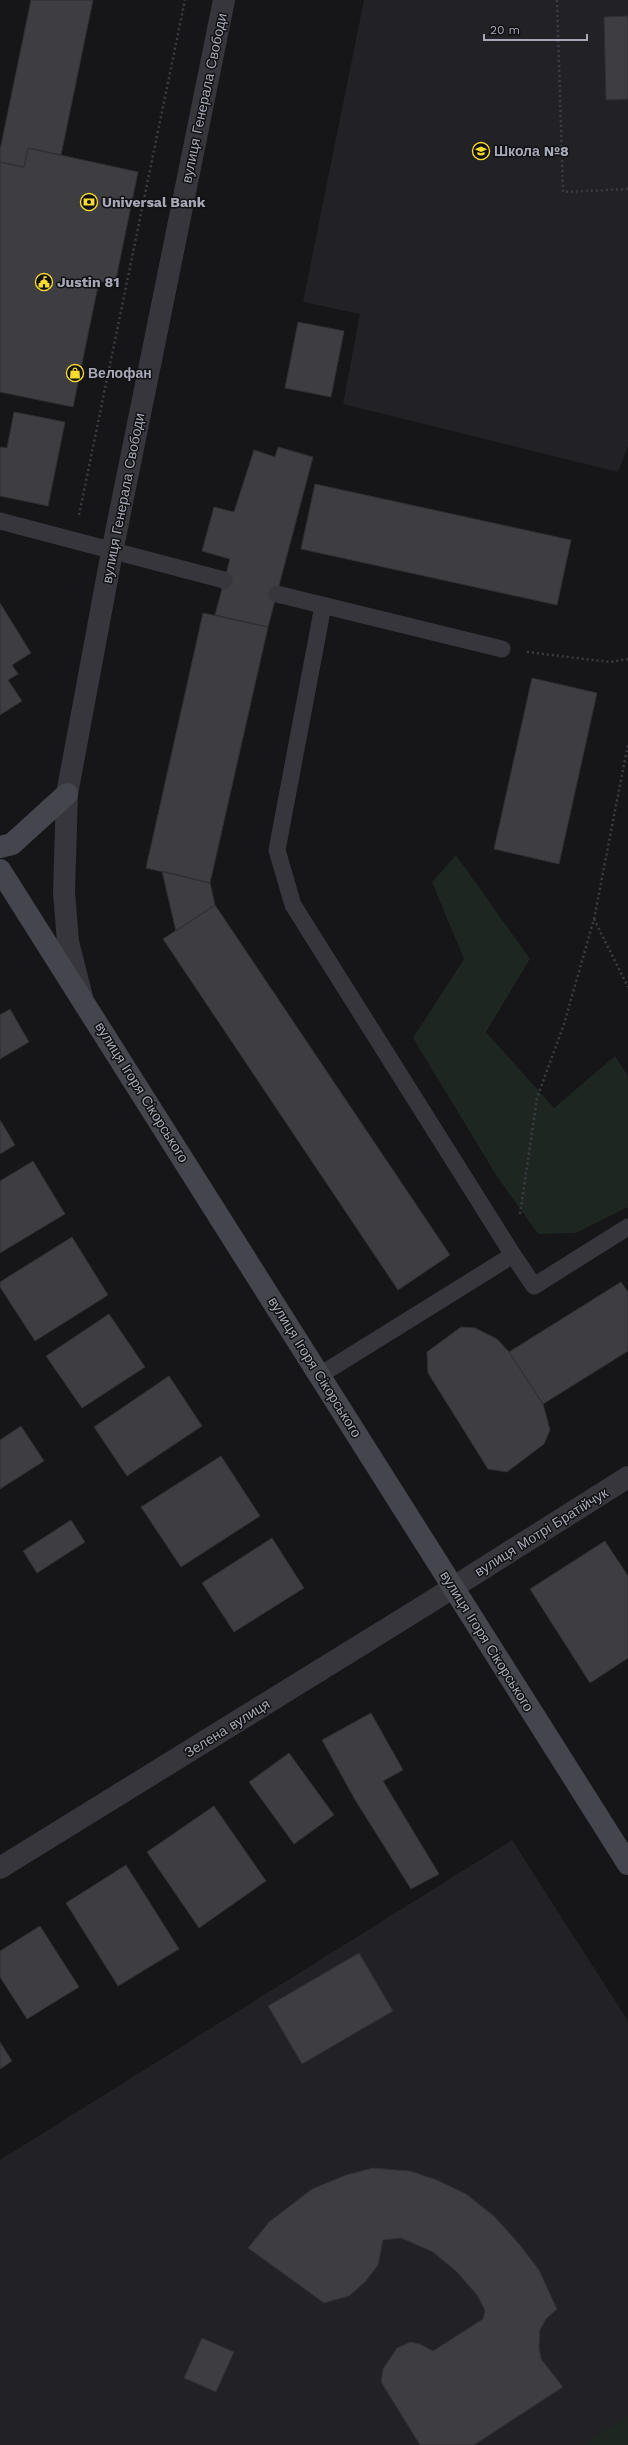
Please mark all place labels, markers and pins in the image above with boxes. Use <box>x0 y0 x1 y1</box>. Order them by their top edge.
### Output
school or university icon: Школа №8 <box>471 141 491 161</box>
place label: Школа №8 <box>494 143 569 159</box>
bank icon: Universal Bank <box>79 192 99 212</box>
place label: Universal Bank <box>102 194 206 210</box>
public building icon: Justin 81 <box>34 272 54 292</box>
place label: Justin 81 <box>57 274 119 290</box>
shop icon: Велофан <box>65 363 85 383</box>
place label: Велофан <box>88 365 152 381</box>

